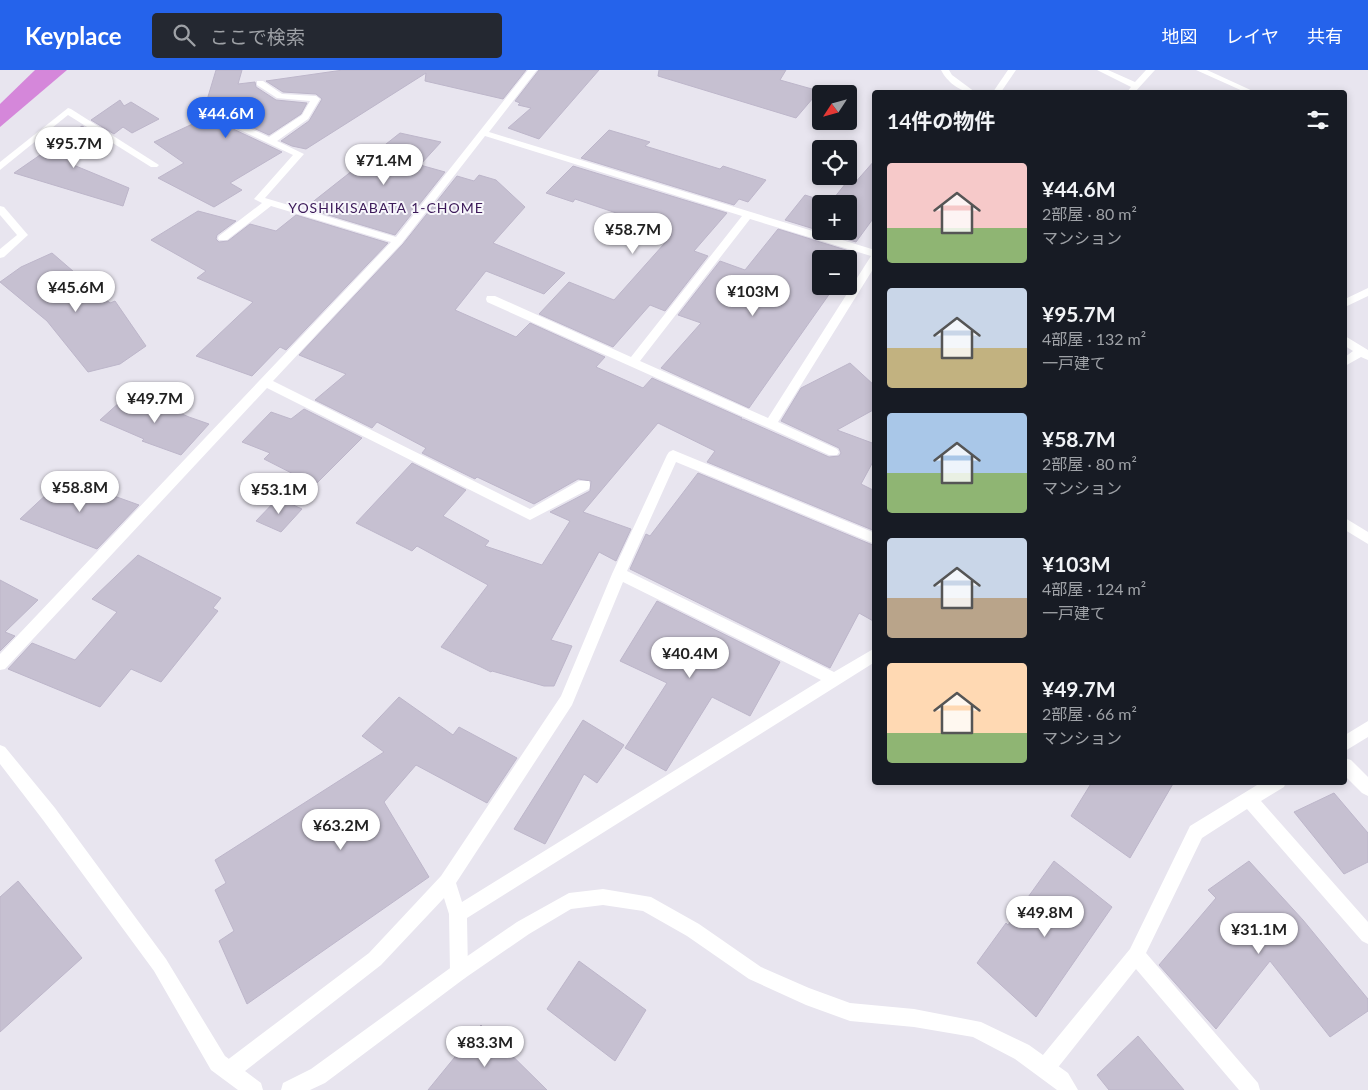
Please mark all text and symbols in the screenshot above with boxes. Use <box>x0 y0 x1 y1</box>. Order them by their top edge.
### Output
search box <box>152 13 502 58</box>
text: Keyplace <box>25 21 122 50</box>
icon: search <box>170 21 198 49</box>
text: ここで検索 <box>210 25 305 48</box>
text: 地図 <box>1162 25 1198 47</box>
text: レイヤ <box>1226 25 1279 47</box>
text: 共有 <box>1307 25 1343 47</box>
north arrow <box>812 85 858 130</box>
map controls <box>812 85 857 295</box>
pin: ¥44.6M <box>185 97 267 139</box>
text: ¥44.6M <box>198 103 254 122</box>
icon: filters <box>1304 106 1332 134</box>
text: 14件の物件 <box>887 108 995 133</box>
pin: ¥95.7M <box>33 126 115 169</box>
text: ¥95.7M <box>46 133 102 152</box>
button: locate <box>812 140 857 185</box>
pin: ¥71.4M <box>343 144 425 186</box>
text: ¥71.4M <box>356 150 412 169</box>
text: ¥44.6M <box>1042 176 1116 201</box>
icon: home <box>927 183 987 243</box>
button: + <box>812 195 857 240</box>
district label: YOSHIKISABATA 1-CHOME <box>288 199 484 216</box>
text: 2部屋 · 80 m² <box>1042 204 1137 223</box>
pin: ¥58.7M <box>592 212 674 255</box>
text: ¥58.7M <box>605 219 661 238</box>
text: マンション <box>1042 228 1122 247</box>
button: − <box>812 250 857 295</box>
pin: ¥45.6M <box>35 270 117 313</box>
pin: ¥103M <box>718 274 788 317</box>
text: ¥45.6M <box>48 277 104 296</box>
text: ¥103M <box>727 281 779 300</box>
text: ¥95.7M <box>1042 301 1116 326</box>
icon: home <box>927 308 987 368</box>
text: 4部屋 · 132 m² <box>1042 329 1146 348</box>
text: 一戸建て <box>1042 353 1106 372</box>
pin: ¥49.7M <box>114 382 196 424</box>
text: ¥49.7M <box>127 388 183 407</box>
text: ¥58.7M <box>1042 426 1116 451</box>
icon: home <box>927 433 987 493</box>
text: 2部屋 · 80 m² <box>1042 454 1137 473</box>
pin: ¥58.8M <box>39 470 121 513</box>
pin: ¥53.1M <box>238 472 320 515</box>
text: ¥58.8M <box>52 477 108 496</box>
text: マンション <box>1042 478 1122 497</box>
text: ¥53.1M <box>251 479 307 498</box>
text: ¥103M <box>1042 551 1111 576</box>
icon: home <box>927 558 987 618</box>
text: 4部屋 · 124 m² <box>1042 579 1146 598</box>
text: 一戸建て <box>1042 603 1106 622</box>
pin: ¥40.4M <box>649 636 731 679</box>
text: ¥40.4M <box>662 643 718 662</box>
text: ¥49.7M <box>1042 676 1116 701</box>
icon: home <box>927 683 987 743</box>
text: 2部屋 · 66 m² <box>1042 704 1137 723</box>
text: マンション <box>1042 728 1122 747</box>
pin: ¥63.2M <box>300 808 382 851</box>
text: ¥63.2M <box>313 815 369 834</box>
pin: ¥49.8M <box>1004 896 1086 938</box>
text: ¥49.8M <box>1017 902 1073 921</box>
pin: ¥31.1M <box>1218 912 1300 955</box>
text: ¥31.1M <box>1231 919 1287 938</box>
pin: ¥83.3M <box>444 1026 526 1068</box>
text: ¥83.3M <box>457 1032 513 1051</box>

